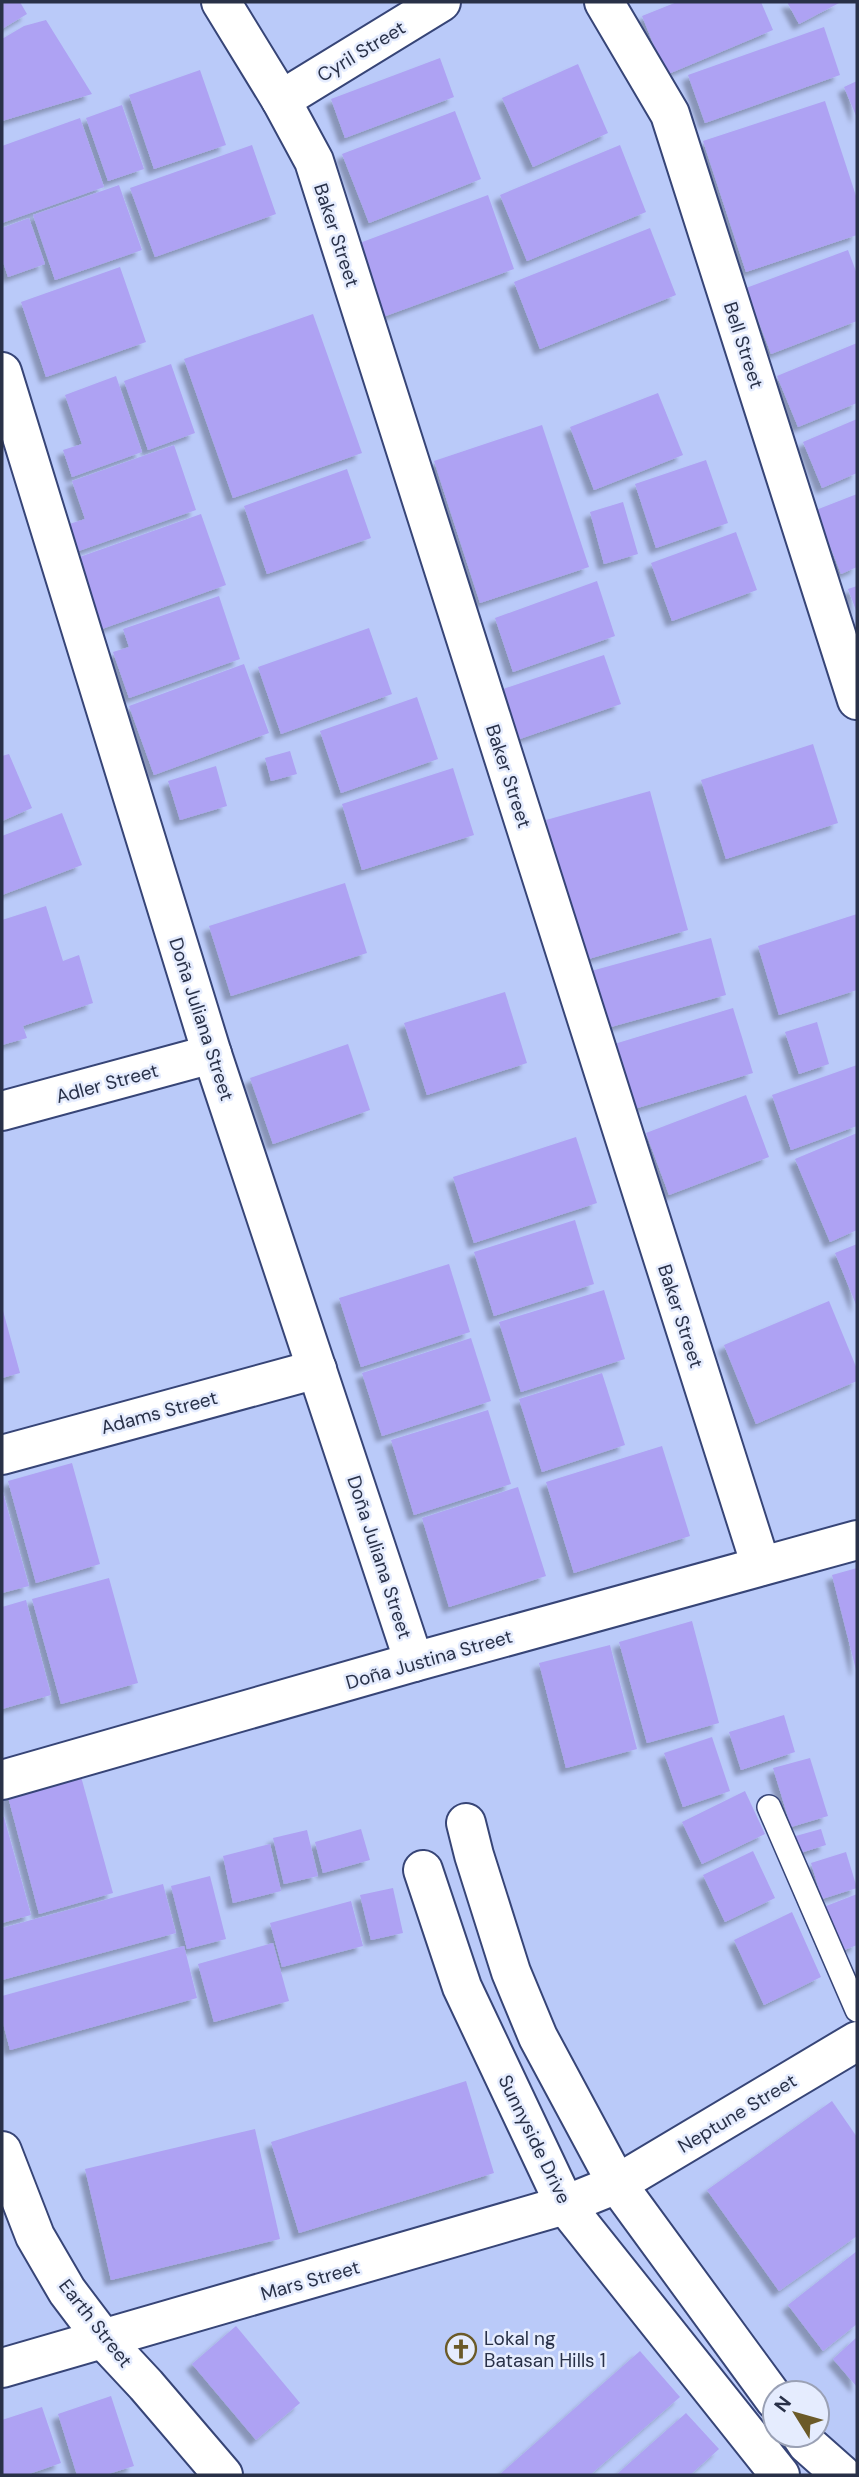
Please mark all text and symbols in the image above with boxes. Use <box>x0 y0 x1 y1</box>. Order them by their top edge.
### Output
street label: Cyril Street <box>312 15 410 88</box>
street label: Baker Street <box>308 180 365 290</box>
street label: Bell Street <box>718 299 769 392</box>
street label: Baker Street <box>480 721 537 831</box>
street label: Doña Juliana Street <box>163 934 240 1104</box>
street label: Adler Street <box>53 1058 161 1109</box>
street label: Baker Street <box>652 1261 709 1371</box>
street label: Adams Street <box>98 1385 220 1440</box>
street label: Doña Juliana Street <box>341 1472 418 1642</box>
street label: Doña Justina Street <box>343 1624 515 1695</box>
street label: Neptune Street <box>673 2068 801 2159</box>
street label: Sunnyside Drive <box>493 2071 577 2208</box>
street label: Mars Street <box>258 2254 363 2307</box>
street label: Earth Street <box>53 2274 138 2373</box>
place label: Lokal ng Batasan Hills 1 <box>484 2326 606 2373</box>
church icon: Lokal ng Batasan Hills 1 <box>444 2332 478 2366</box>
north arrow <box>761 2379 831 2449</box>
text: N <box>769 2391 797 2417</box>

